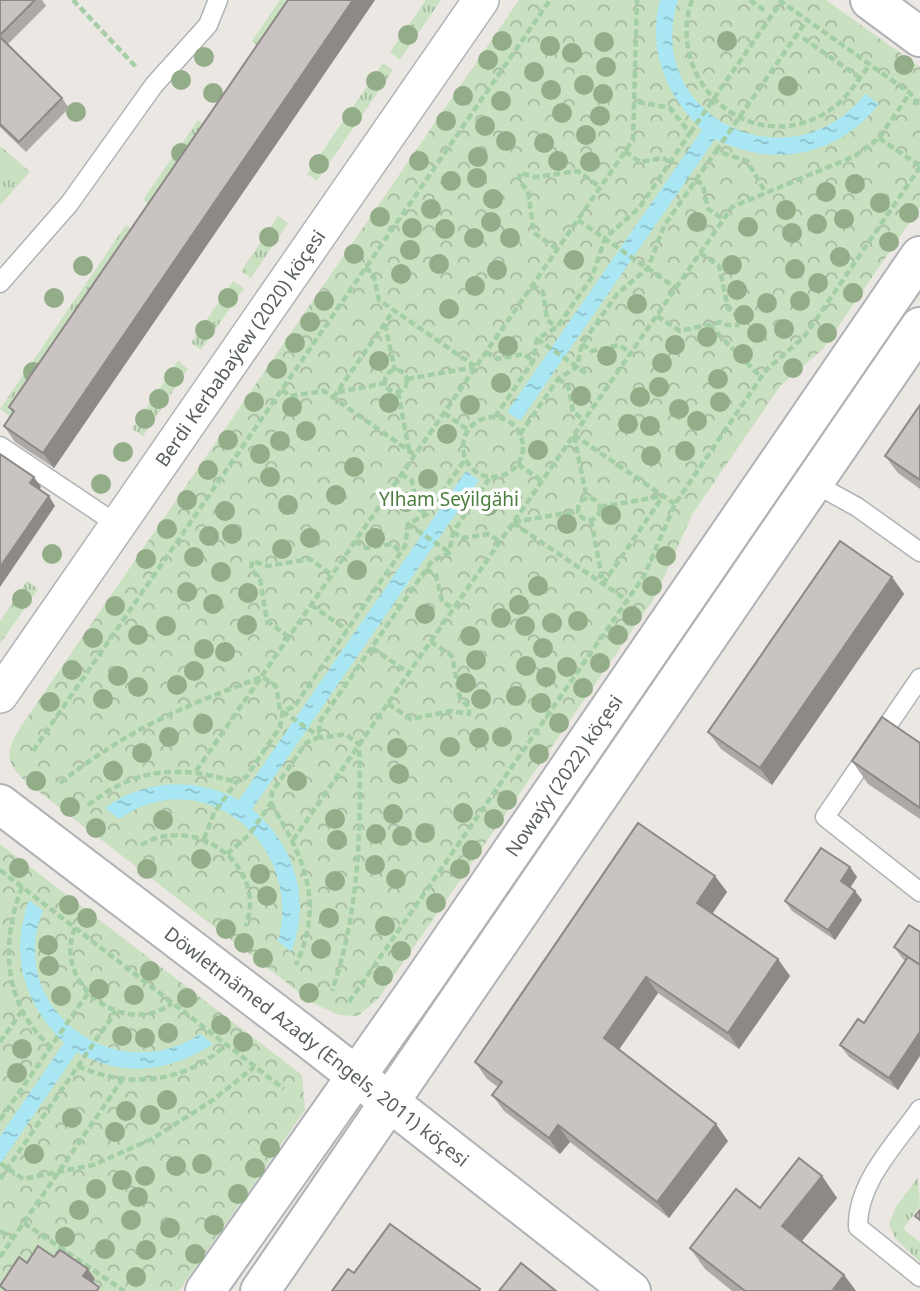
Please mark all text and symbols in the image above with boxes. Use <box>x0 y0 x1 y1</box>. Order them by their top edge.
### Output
street label: Berdi Kerbabaýew (2020) köçesi <box>149 224 331 472</box>
park label: Ylham Seýilgähi <box>379 486 519 512</box>
street label: Nowaýy (2022) köçesi <box>499 690 629 862</box>
street label: Döwletmämed Azady (Engels, 2011) köçesi <box>159 921 474 1172</box>

